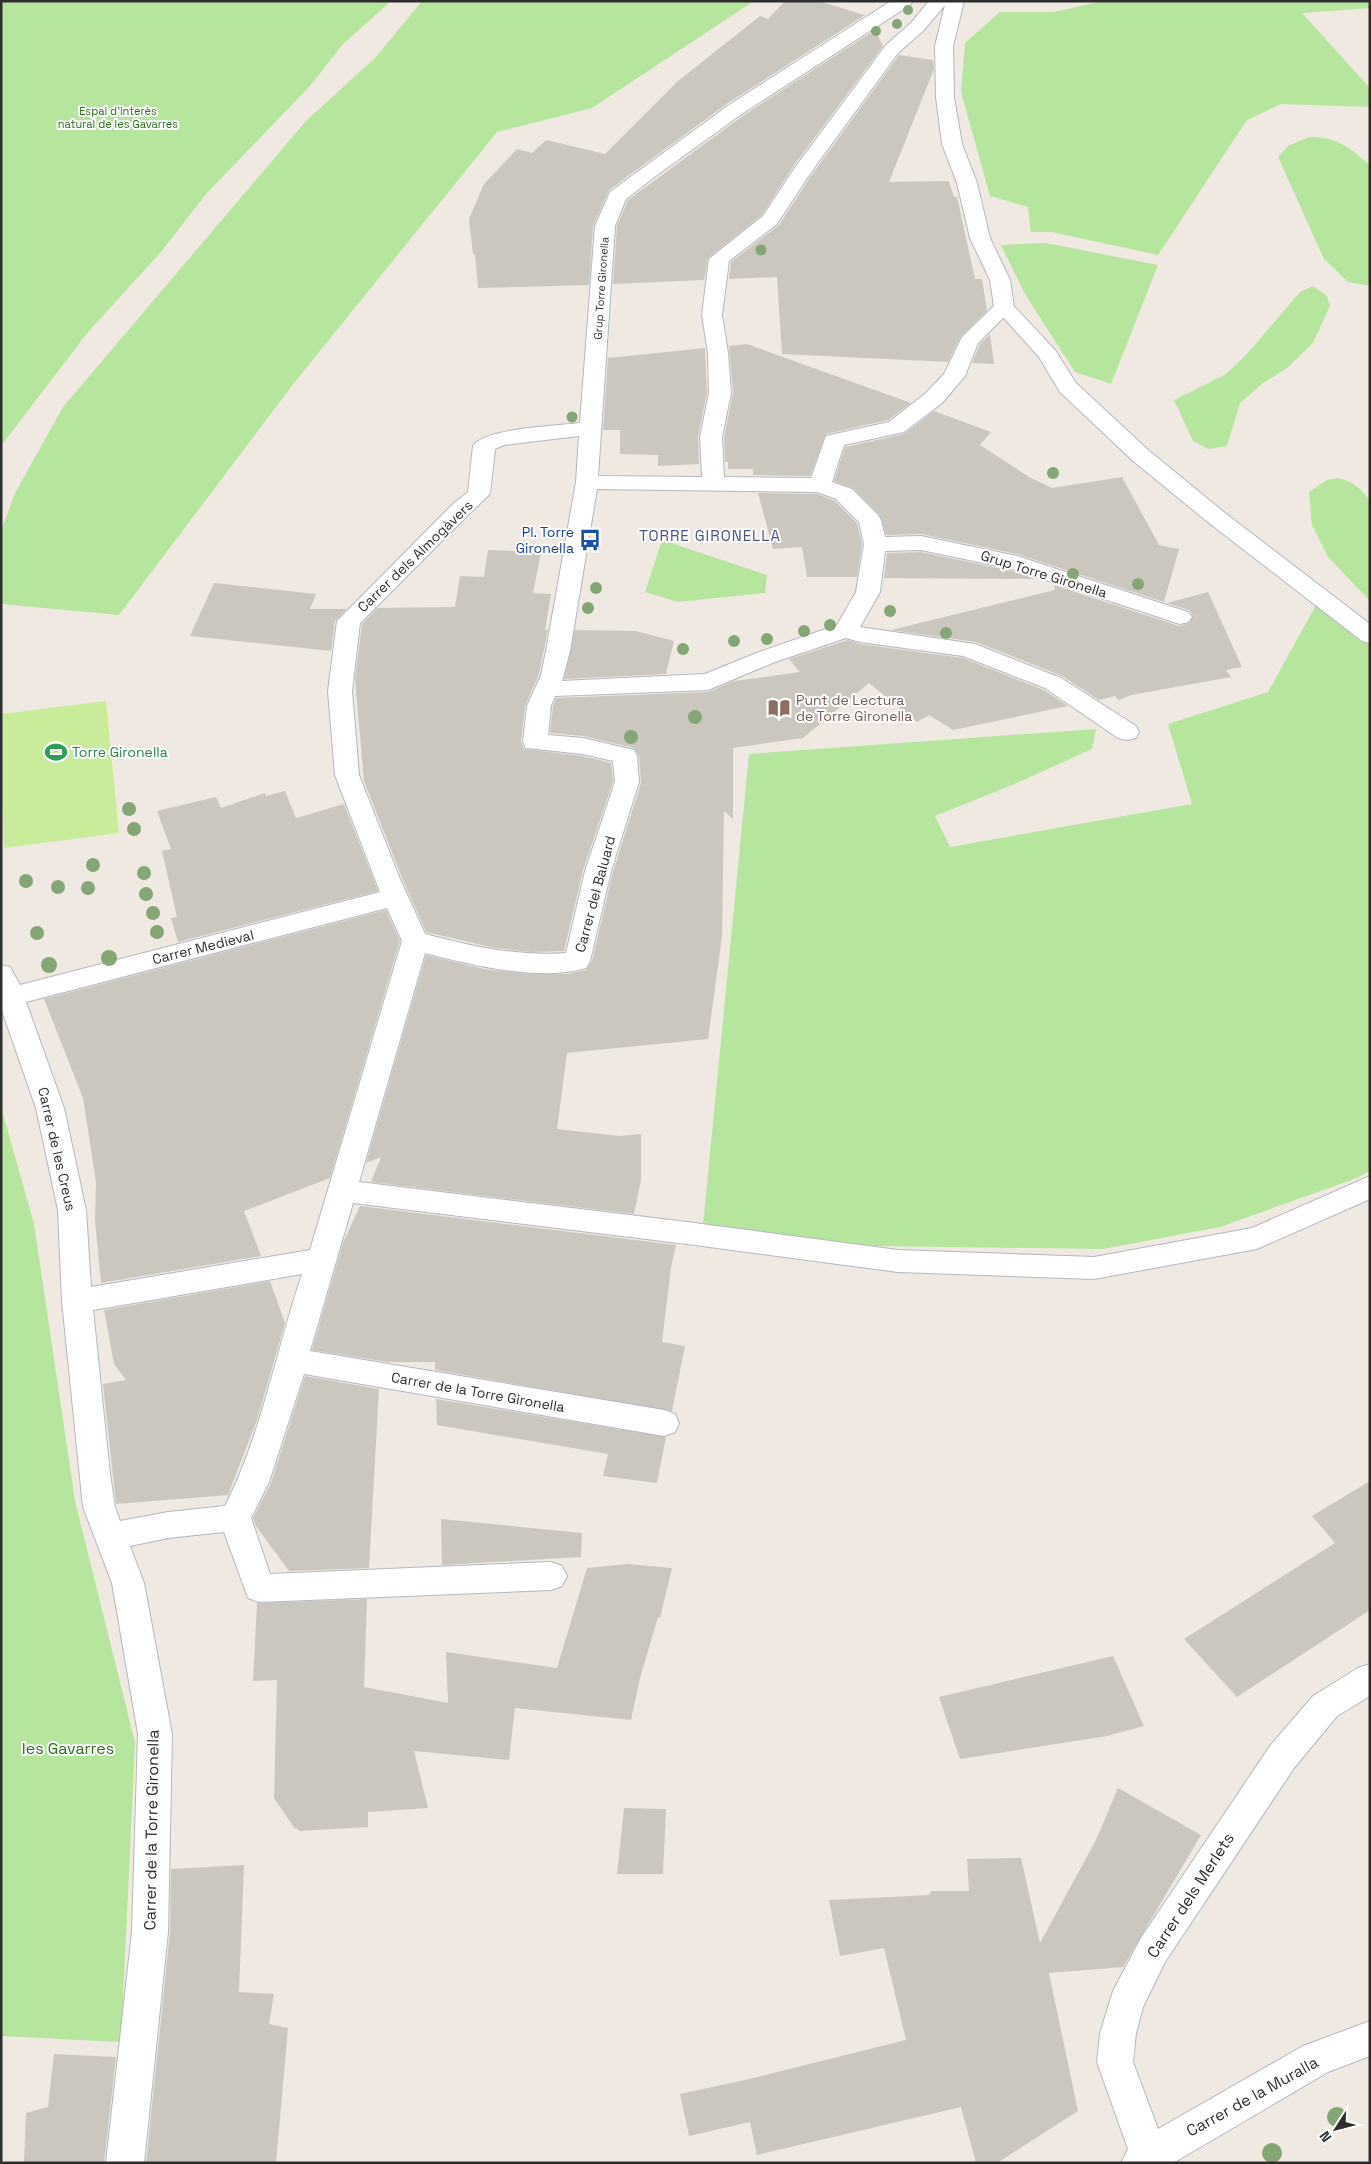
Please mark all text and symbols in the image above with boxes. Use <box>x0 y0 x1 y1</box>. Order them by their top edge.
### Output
park label: Espai d'interès natural de les Gavarres <box>58 104 178 131</box>
street label: Grup Torre Gironella <box>590 235 612 340</box>
street label: Carrer dels Almogàvers <box>353 496 477 616</box>
place label: Pl. Torre Gironella <box>516 523 574 557</box>
district label: TORRE GIRONELLA <box>639 526 781 545</box>
bus stop icon: Pl. Torre Gironella <box>577 527 603 553</box>
street label: Grup Torre Gironella <box>979 546 1109 602</box>
place label: Punt de Lectura de Torre Gironella <box>796 691 912 725</box>
library icon: Punt de Lectura de Torre Gironella <box>766 695 792 721</box>
sports icon: Torre Gironella <box>43 739 69 765</box>
place label: Torre Gironella <box>72 743 168 761</box>
street label: Carrer del Baluard <box>571 834 619 954</box>
street label: Carrer Medieval <box>150 926 256 968</box>
street label: Carrer de les Creus <box>34 1085 80 1213</box>
street label: Carrer de la Torre Gironella <box>390 1368 566 1416</box>
street label: Carrer de la Torre Gironella <box>139 1729 164 1931</box>
park label: les Gavarres <box>22 1738 114 1759</box>
street label: Carrer dels Merlets <box>1142 1829 1239 1962</box>
street label: Carrer de la Muralla <box>1183 2051 1322 2141</box>
north arrow <box>1311 2104 1361 2154</box>
text: N <box>1315 2128 1336 2146</box>

